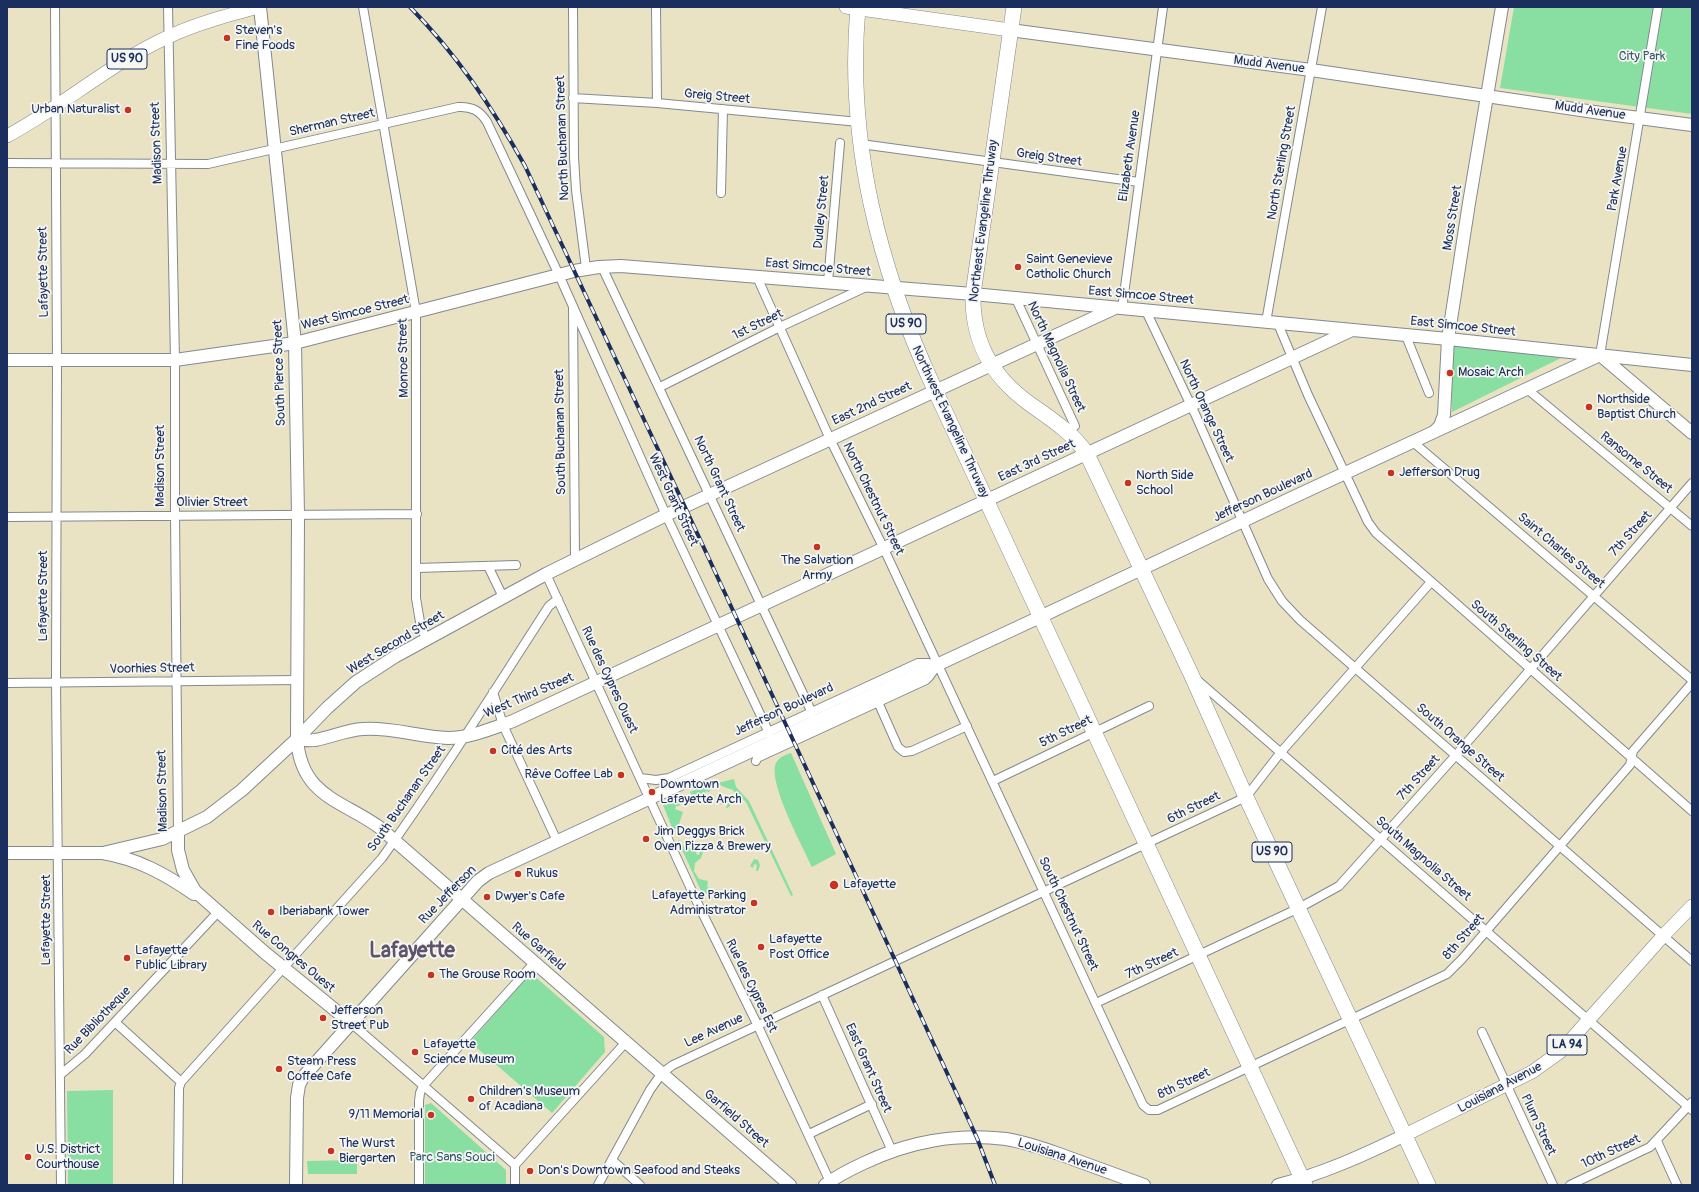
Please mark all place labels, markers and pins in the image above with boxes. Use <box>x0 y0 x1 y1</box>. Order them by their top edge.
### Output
place label: Steven's Fine Foods <box>235 23 295 54</box>
marker: Steven's Fine Foods <box>222 33 232 43</box>
place label: Urban Naturalist <box>31 102 120 118</box>
marker: Urban Naturalist <box>123 105 133 115</box>
place label: Saint Genevieve Catholic Church <box>1026 252 1112 283</box>
marker: Saint Genevieve Catholic Church <box>1013 262 1023 272</box>
place label: Mosaic Arch <box>1458 365 1524 381</box>
marker: Mosaic Arch <box>1445 368 1455 378</box>
place label: Northside Baptist Church <box>1597 392 1676 423</box>
marker: Northside Baptist Church <box>1584 402 1594 412</box>
place label: Jefferson Drug <box>1399 465 1480 481</box>
place label: North Side School <box>1136 468 1193 499</box>
marker: Jefferson Drug <box>1386 468 1396 478</box>
marker: North Side School <box>1123 478 1133 488</box>
marker: The Salvation Army <box>812 542 822 552</box>
place label: The Salvation Army <box>781 553 853 584</box>
place label: Cité des Arts <box>501 743 572 759</box>
marker: Cité des Arts <box>488 746 498 756</box>
place label: Rêve Coffee Lab <box>525 767 613 783</box>
marker: Rêve Coffee Lab <box>616 770 626 780</box>
place label: Downtown Lafayette Arch <box>660 777 742 808</box>
marker: Downtown Lafayette Arch <box>647 787 657 797</box>
place label: Jim Deggys Brick Oven Pizza & Brewery <box>654 824 771 855</box>
marker: Jim Deggys Brick Oven Pizza & Brewery <box>641 834 651 844</box>
place label: Rukus <box>526 866 558 882</box>
marker: Rukus <box>513 869 523 879</box>
place label: Lafayette <box>843 877 896 893</box>
marker: Lafayette <box>828 879 840 891</box>
place label: Lafayette Parking Administrator <box>651 888 746 919</box>
place label: Dwyer's Cafe <box>495 889 565 905</box>
marker: Dwyer's Cafe <box>482 892 492 902</box>
marker: Lafayette Parking Administrator <box>749 898 759 908</box>
place label: Iberiabank Tower <box>279 904 369 920</box>
marker: Iberiabank Tower <box>266 907 276 917</box>
place label: Lafayette Post Office <box>769 932 829 963</box>
marker: Lafayette Post Office <box>756 942 766 952</box>
place label: Lafayette Public Library <box>135 943 207 974</box>
marker: Lafayette Public Library <box>122 953 132 963</box>
place label: The Grouse Room <box>439 967 536 983</box>
marker: The Grouse Room <box>426 970 436 980</box>
place label: Jefferson Street Pub <box>331 1003 389 1034</box>
marker: Jefferson Street Pub <box>318 1013 328 1023</box>
place label: Lafayette Science Museum <box>423 1037 515 1068</box>
marker: Lafayette Science Museum <box>410 1047 420 1057</box>
place label: Steam Press Coffee Cafe <box>287 1054 356 1085</box>
marker: Steam Press Coffee Cafe <box>274 1064 284 1074</box>
place label: Children's Museum of Acadiana <box>479 1084 580 1115</box>
marker: Children's Museum of Acadiana <box>466 1094 476 1104</box>
place label: 9/11 Memorial <box>348 1107 423 1123</box>
marker: 9/11 Memorial <box>426 1110 436 1120</box>
place label: The Wurst Biergarten <box>339 1136 396 1167</box>
place label: U.S. District Courthouse <box>36 1142 100 1173</box>
marker: The Wurst Biergarten <box>326 1146 336 1156</box>
marker: U.S. District Courthouse <box>23 1152 33 1162</box>
place label: Don's Downtown Seafood and Steaks <box>538 1163 740 1179</box>
marker: Don's Downtown Seafood and Steaks <box>525 1166 535 1176</box>

